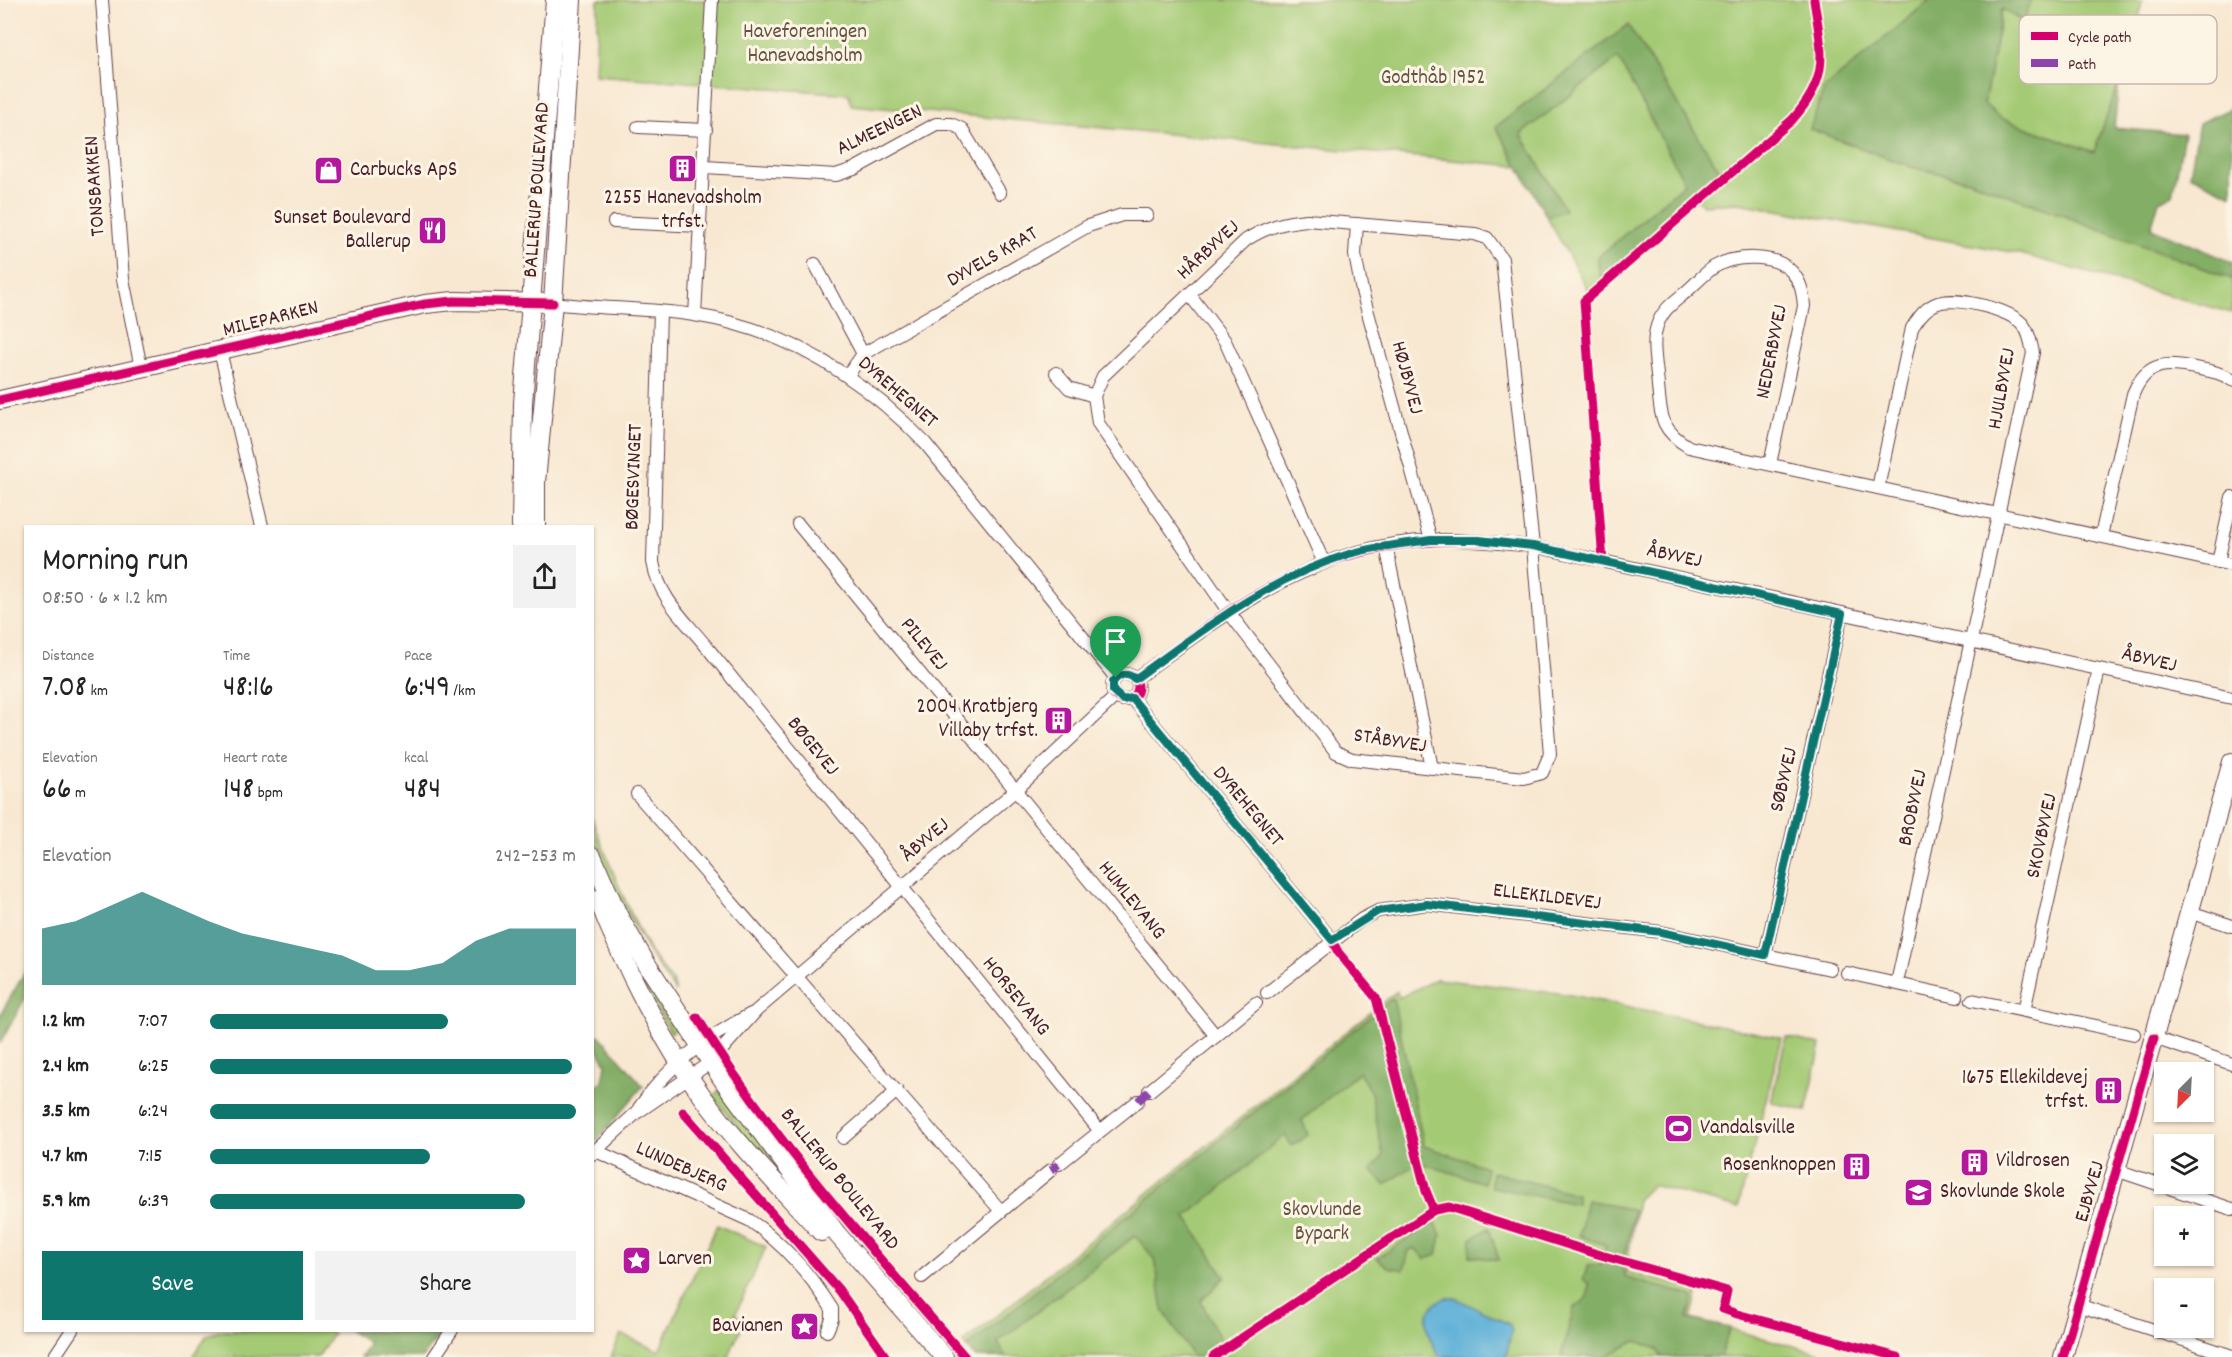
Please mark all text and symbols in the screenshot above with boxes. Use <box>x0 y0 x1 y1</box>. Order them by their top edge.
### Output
legend <box>2019 15 2217 84</box>
park label: Haveforeningen Hanevadsholm <box>743 18 867 72</box>
text: Cycle path <box>2068 27 2131 50</box>
text: Path <box>2068 54 2096 77</box>
park label: Godthåb 1952 <box>1381 64 1485 94</box>
street label: ALMEENGEN <box>832 97 928 165</box>
street label: BALLERUP BOULEVARD <box>517 101 559 279</box>
street label: TONSBAKKEN <box>78 135 114 237</box>
building icon: 2255 Hanevadsholm trfst. <box>667 152 699 184</box>
shop icon: Carbucks ApS <box>313 155 345 187</box>
place label: Carbucks ApS <box>350 156 457 186</box>
place label: 2255 Hanevadsholm trfst. <box>604 184 762 238</box>
place label: Sunset Boulevard Ballerup <box>274 204 411 258</box>
street label: HÅRBYVEJ <box>1171 214 1247 288</box>
restaurant icon: Sunset Boulevard Ballerup <box>416 215 448 247</box>
street label: DYVELS KRAT <box>942 220 1045 296</box>
street label: MILEPARKEN <box>220 294 322 346</box>
street label: NEDERBYVEJ <box>1749 302 1797 402</box>
street label: HØJBYVEJ <box>1382 338 1430 418</box>
street label: HJULBYVEJ <box>1981 346 2025 432</box>
street label: DYREHEGNET <box>850 350 944 437</box>
street label: BØGESVINGET <box>618 423 652 531</box>
street label: ÅBYVEJ <box>1644 537 1704 577</box>
text: Morning run <box>42 539 189 586</box>
button: share <box>513 545 576 608</box>
text: 08:50 · 6 × 1.2 km <box>42 585 168 613</box>
street label: PILEVEJ <box>892 612 954 678</box>
pin <box>1090 616 1141 678</box>
icon: arrive <box>1099 625 1132 658</box>
street label: ÅBYVEJ <box>2118 640 2180 682</box>
text: Distance <box>42 645 94 668</box>
text: Time <box>223 645 250 668</box>
text: Pace <box>404 645 432 668</box>
text: 7.08 <box>42 668 87 711</box>
text: 48:16 <box>223 668 274 711</box>
text: 6:49 <box>404 668 450 711</box>
text: km <box>87 680 108 703</box>
text: /km <box>450 680 476 703</box>
place label: 2004 Kratbjerg Villaby trfst. <box>916 693 1038 747</box>
building icon: 2004 Kratbjerg Villaby trfst. <box>1043 704 1075 736</box>
street label: BØGEVEJ <box>779 711 845 783</box>
street label: STÅBYVEJ <box>1351 721 1429 763</box>
street label: SØBYVEJ <box>1763 745 1807 815</box>
text: Elevation <box>42 747 98 770</box>
text: Heart rate <box>223 747 288 770</box>
text: kcal <box>404 747 428 770</box>
street label: DYREHEGNET <box>1204 760 1290 854</box>
street label: BROBYVEJ <box>1891 767 1937 849</box>
text: 66 <box>42 770 71 813</box>
text: 148 <box>223 770 254 813</box>
text: 484 <box>404 770 441 813</box>
text: m <box>71 782 86 805</box>
text: bpm <box>254 782 283 805</box>
street label: SKOVBYVEJ <box>2019 791 2067 881</box>
street label: ÅBYVEJ <box>895 812 957 870</box>
text: Elevation <box>42 843 112 871</box>
text: 242–253 m <box>495 843 576 871</box>
street label: HUMLEVANG <box>1090 855 1172 947</box>
street label: ELLEKILDEVEJ <box>1491 876 1603 920</box>
street label: HORSEVANG <box>974 951 1056 1043</box>
text: 1.2 km <box>42 1008 85 1036</box>
text: 7:07 <box>138 1008 168 1036</box>
text: 2.4 km <box>42 1053 89 1081</box>
text: 6:25 <box>138 1053 169 1081</box>
north arrow <box>2154 1062 2214 1122</box>
map controls <box>2154 1062 2214 1338</box>
place label: 1675 Ellekildevej trfst. <box>1962 1064 2088 1118</box>
building icon: 1675 Ellekildevej trfst. <box>2093 1075 2125 1107</box>
text: 3.5 km <box>42 1098 90 1126</box>
text: 6:24 <box>138 1098 168 1126</box>
street label: BALLERUP BOULEVARD <box>772 1102 906 1258</box>
sports icon: Vandalsville <box>1663 1113 1695 1145</box>
place label: Vandalsville <box>1700 1114 1795 1144</box>
street label: LUNDEBJERG <box>630 1134 732 1202</box>
button: layers <box>2154 1134 2214 1194</box>
text: 4.7 km <box>42 1143 88 1171</box>
text: 7:15 <box>138 1143 163 1171</box>
building icon: Vildrosen <box>1959 1146 1991 1178</box>
place label: Vildrosen <box>1996 1147 2070 1177</box>
building icon: Rosenknoppen <box>1841 1150 1873 1182</box>
place label: Rosenknoppen <box>1723 1151 1836 1181</box>
street label: EJBYVEJ <box>2068 1158 2114 1226</box>
school or university icon: Skovlunde Skole <box>1903 1177 1935 1209</box>
place label: Skovlunde Skole <box>1940 1178 2065 1208</box>
text: 5.9 km <box>42 1188 90 1216</box>
text: 6:39 <box>138 1188 169 1216</box>
park label: Skovlunde Bypark <box>1283 1196 1361 1250</box>
button: + <box>2154 1206 2214 1266</box>
place icon: Larven <box>621 1244 653 1276</box>
place label: Larven <box>658 1245 712 1275</box>
button: Save <box>42 1251 303 1320</box>
button: Share <box>315 1251 576 1320</box>
button: − <box>2154 1278 2214 1338</box>
place icon: Bavianen <box>788 1311 820 1343</box>
place label: Bavianen <box>712 1312 783 1342</box>

